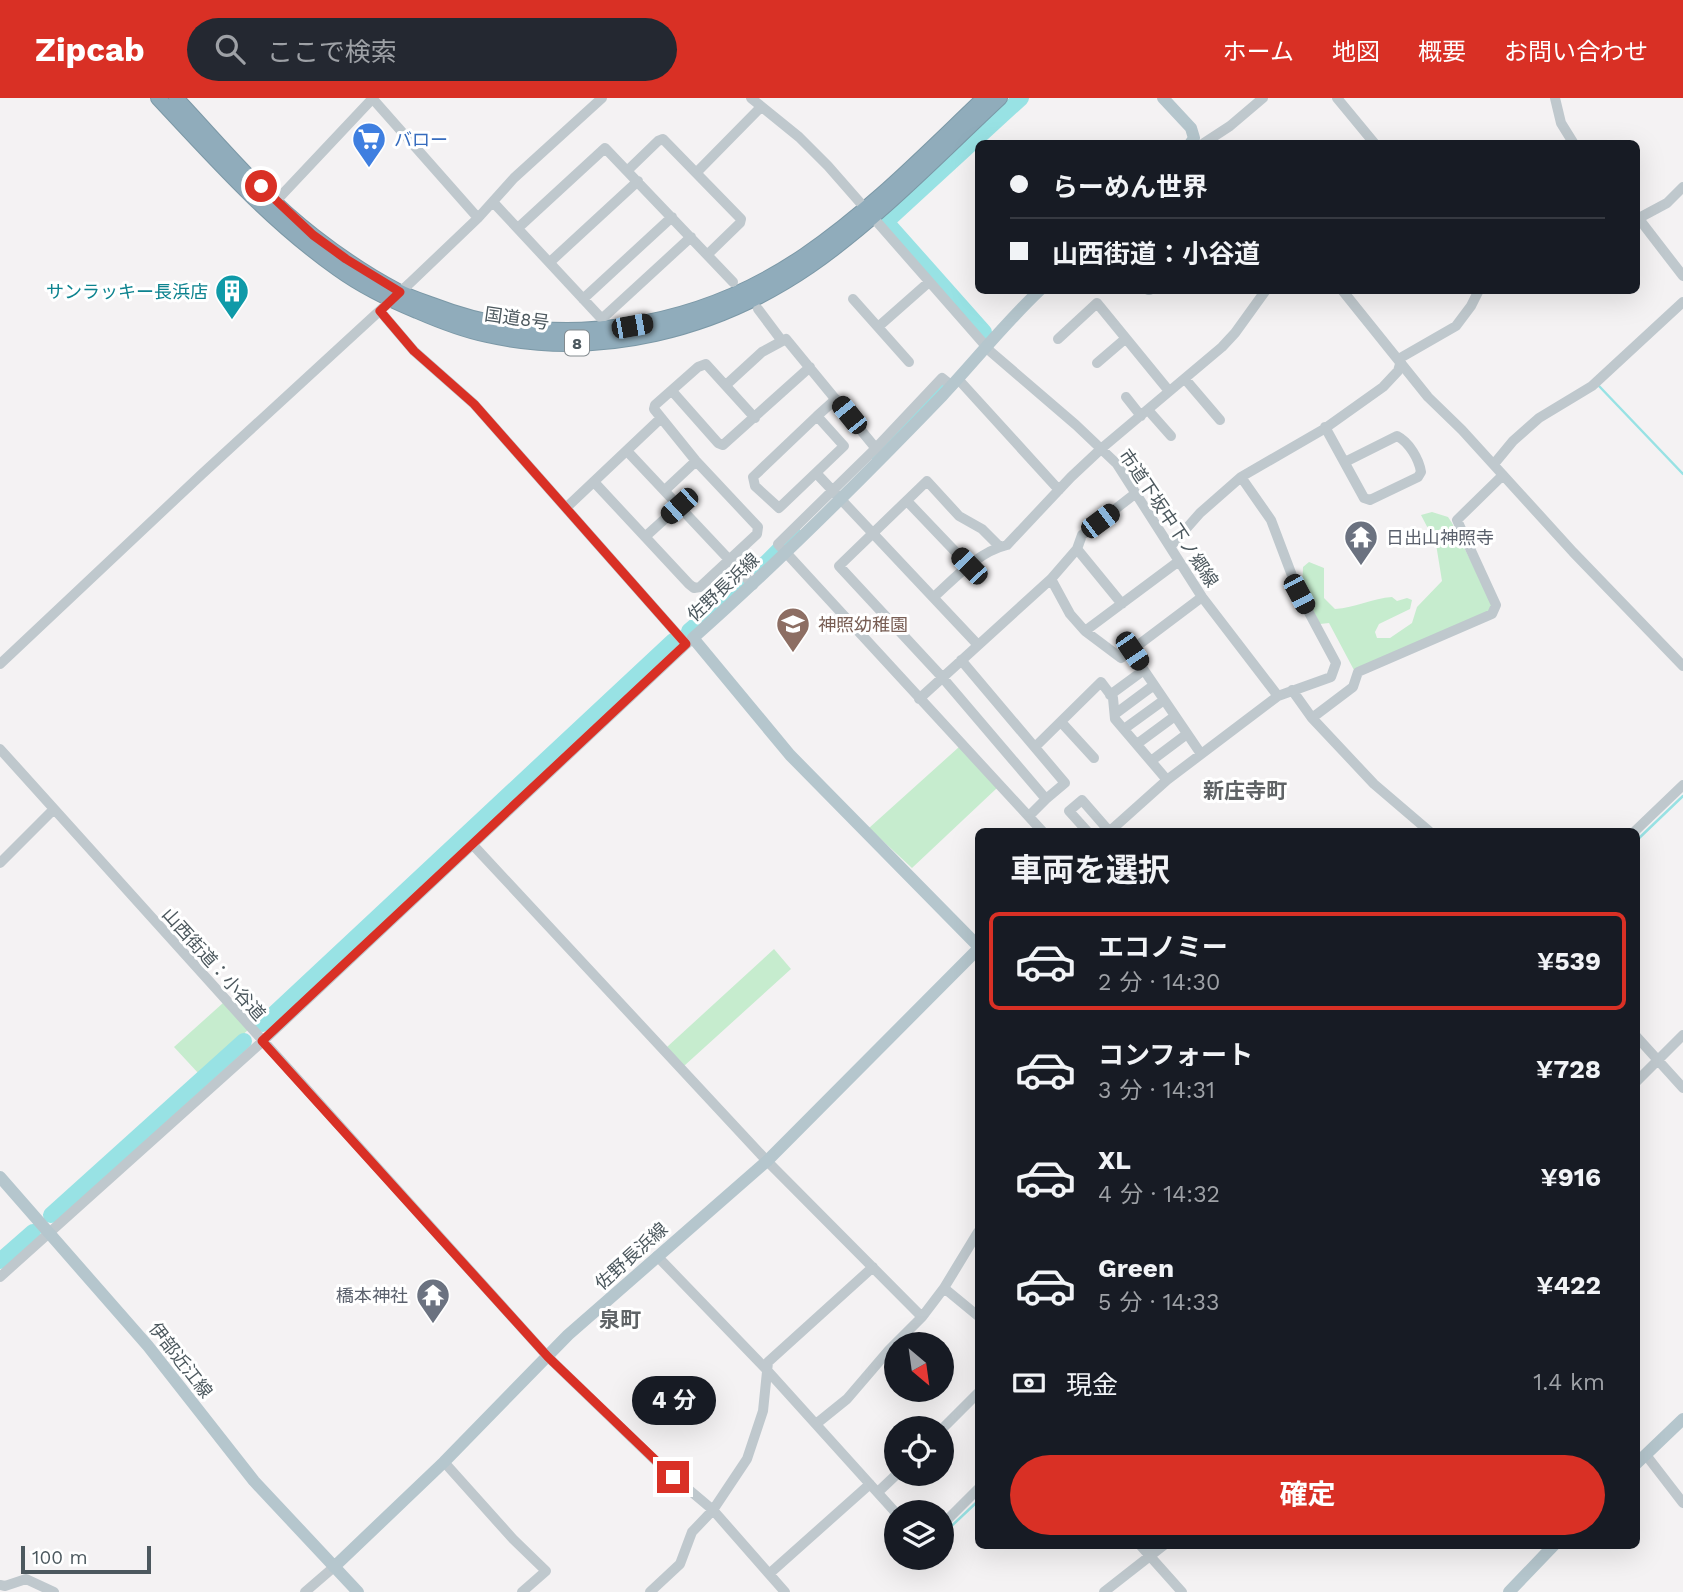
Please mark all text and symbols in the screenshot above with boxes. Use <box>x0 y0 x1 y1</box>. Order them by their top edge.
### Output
search box <box>187 18 677 81</box>
text: Zipcab <box>35 30 145 69</box>
icon: search <box>211 30 249 68</box>
text: ここで検索 <box>267 37 397 67</box>
text: ホーム <box>1223 38 1294 66</box>
text: 地図 <box>1332 38 1380 66</box>
text: 概要 <box>1418 38 1466 66</box>
text: お問い合わせ <box>1504 38 1648 66</box>
supermarket icon: バロー <box>350 120 388 169</box>
place label: バロー <box>394 129 448 150</box>
route start <box>245 170 277 202</box>
text: らーめん世界 <box>1052 172 1208 202</box>
text: 山西街道：小谷道 <box>1052 239 1260 269</box>
building icon: サンラッキー長浜店 <box>213 272 251 321</box>
place label: サンラッキー長浜店 <box>46 281 208 302</box>
street label: 国道8号 <box>483 303 551 333</box>
car <box>610 312 655 340</box>
road number: 8 <box>565 330 589 356</box>
car <box>828 392 871 438</box>
street label: 市道下坂中下ノ郷線 <box>1115 445 1223 591</box>
car <box>657 484 702 528</box>
car <box>1077 500 1124 542</box>
temple icon: 日出山神照寺 <box>1342 518 1380 567</box>
place label: 日出山神照寺 <box>1386 527 1494 548</box>
car <box>947 544 992 588</box>
street label: 佐野長浜線 <box>683 549 763 625</box>
car <box>1280 571 1319 617</box>
school or university icon: 神照幼稚園 <box>774 605 812 654</box>
place label: 神照幼稚園 <box>818 614 908 635</box>
car <box>1112 628 1153 674</box>
district label: 新庄寺町 <box>1203 778 1287 803</box>
text: 車両を選択 <box>1010 851 1170 889</box>
street label: 山西街道：小谷道 <box>158 903 270 1025</box>
icon: car <box>1014 930 1077 993</box>
text: エコノミー <box>1098 932 1228 962</box>
text: ¥539 <box>1537 946 1601 976</box>
text: 2 分 · 14:30 <box>1098 969 1220 996</box>
icon: car <box>1014 1038 1077 1101</box>
text: コンフォート <box>1098 1040 1253 1070</box>
text: ¥728 <box>1536 1054 1601 1084</box>
text: 3 分 · 14:31 <box>1098 1077 1215 1104</box>
text: XL <box>1098 1145 1131 1175</box>
icon: car <box>1014 1146 1077 1209</box>
text: ¥916 <box>1540 1162 1601 1192</box>
text: 4 分 · 14:32 <box>1098 1181 1220 1208</box>
street label: 佐野長浜線 <box>591 1218 671 1294</box>
text: Green <box>1098 1253 1174 1283</box>
icon: car <box>1014 1254 1077 1317</box>
text: ¥422 <box>1536 1270 1601 1300</box>
temple icon: 橋本神社 <box>414 1276 452 1325</box>
place label: 橋本神社 <box>336 1285 408 1306</box>
text: 5 分 · 14:33 <box>1098 1289 1219 1316</box>
district label: 泉町 <box>599 1307 641 1332</box>
street label: 伊部近江線 <box>145 1318 217 1402</box>
north arrow <box>884 1332 954 1402</box>
map controls <box>884 1332 954 1570</box>
icon: cash <box>1010 1364 1048 1402</box>
text: 1.4 km <box>1533 1369 1605 1396</box>
text: 現金 <box>1066 1370 1118 1400</box>
callout: 4 分 <box>631 1376 715 1424</box>
text: 4 分 <box>652 1387 696 1414</box>
button: locate <box>884 1416 954 1486</box>
button: 確定 <box>1010 1455 1605 1535</box>
route end <box>657 1461 689 1493</box>
button: layers <box>884 1500 954 1570</box>
scale bar <box>21 1543 150 1575</box>
text: 100 m <box>32 1546 88 1569</box>

